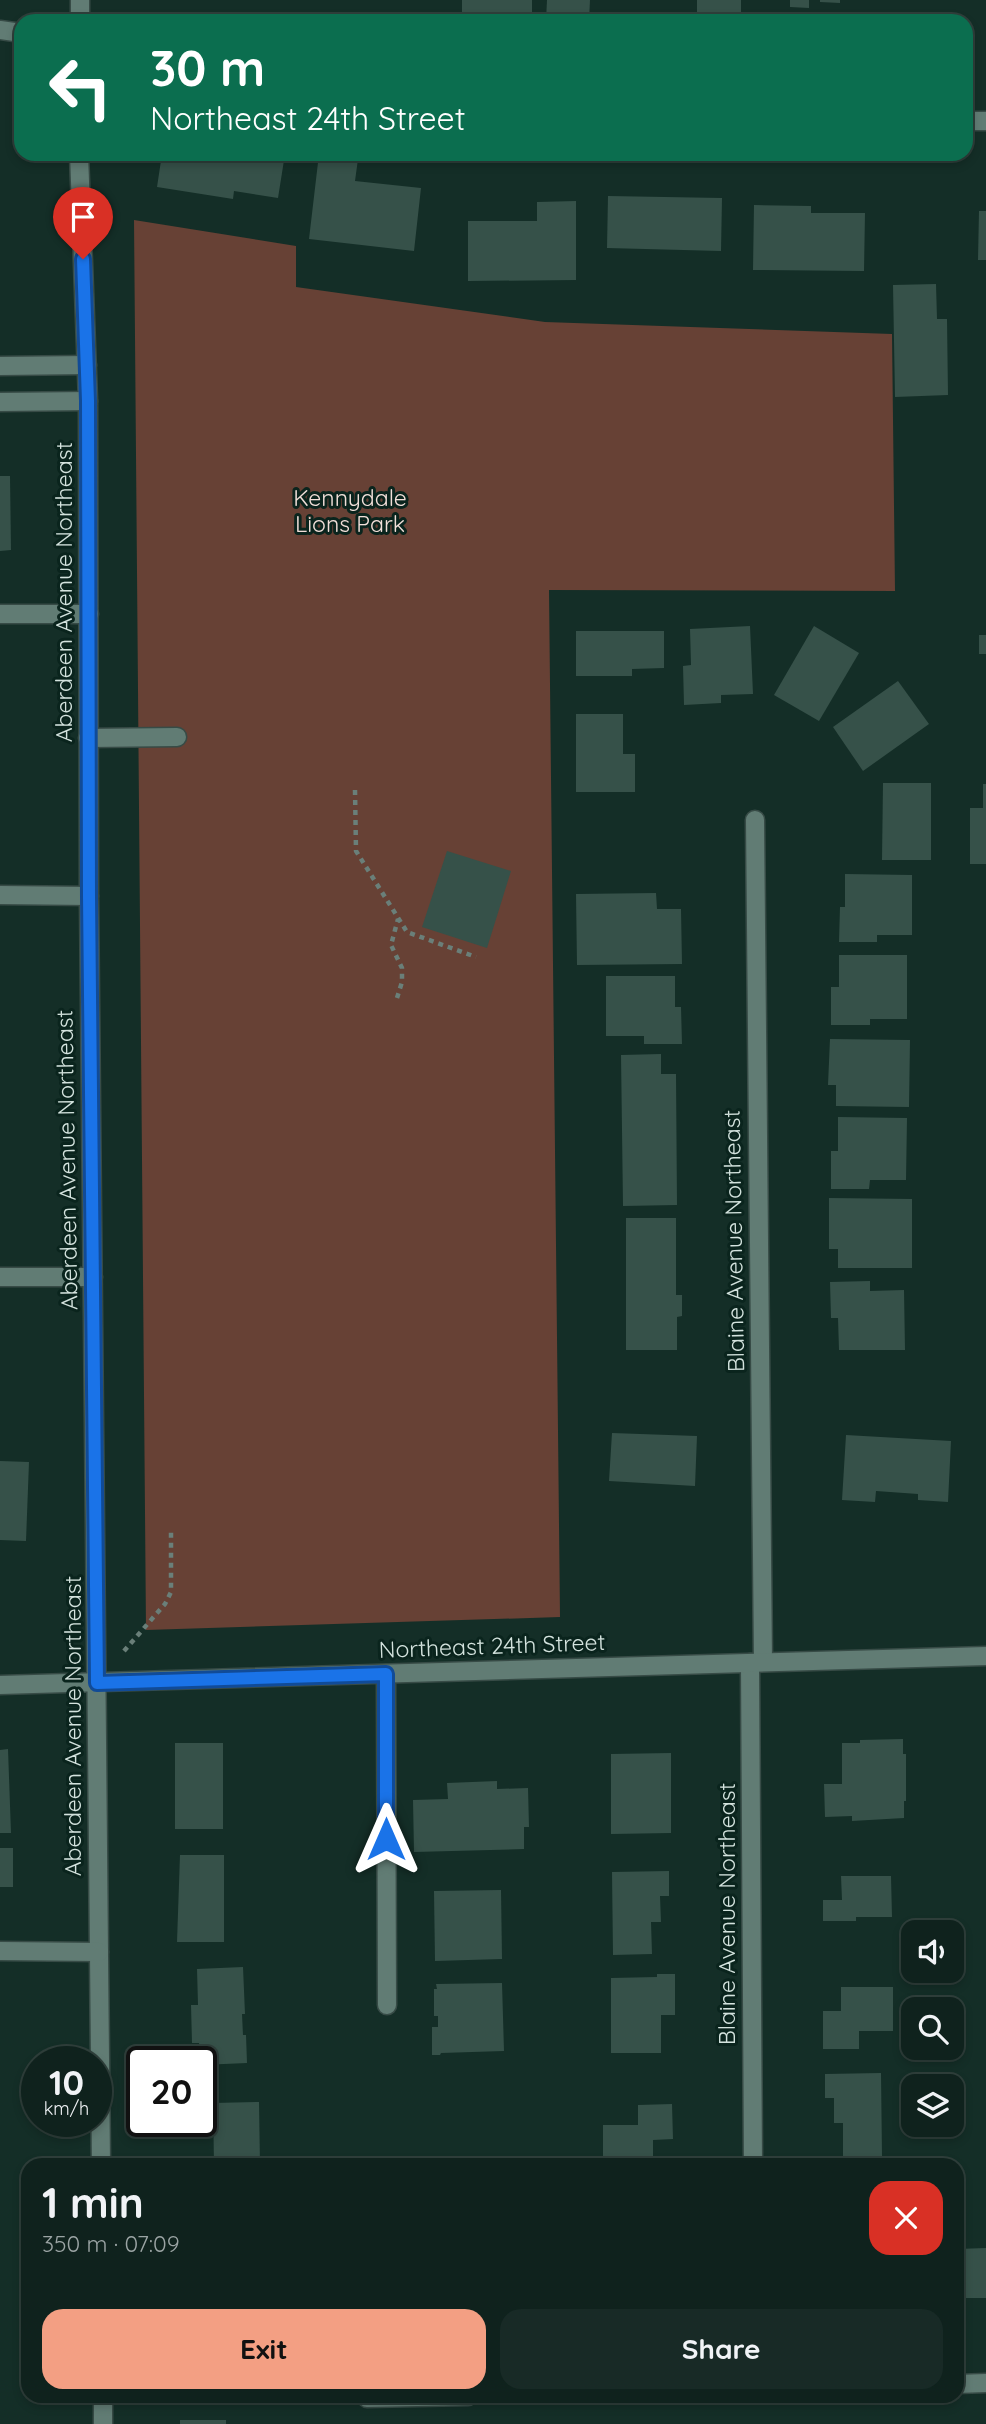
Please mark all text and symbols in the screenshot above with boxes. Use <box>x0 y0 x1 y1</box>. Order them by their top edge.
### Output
text: 30 m <box>150 37 265 98</box>
icon: left <box>35 42 126 133</box>
text: Northeast 24th Street <box>150 98 466 138</box>
pin <box>53 187 113 259</box>
icon: arrive <box>64 198 102 236</box>
street label: Aberdeen Avenue Northeast <box>49 442 78 742</box>
park label: Kennydale Lions Park <box>293 483 407 538</box>
street label: Aberdeen Avenue Northeast <box>49 1009 84 1311</box>
street label: Blaine Avenue Northeast <box>717 1109 750 1373</box>
street label: Aberdeen Avenue Northeast <box>58 1576 87 1876</box>
street label: Northeast 24th Street <box>378 1627 606 1664</box>
street label: Blaine Avenue Northeast <box>712 1783 741 2045</box>
position arrow <box>349 1802 423 1876</box>
map controls <box>901 1920 964 2137</box>
button: sound <box>901 1920 964 1983</box>
button: search <box>901 1997 964 2060</box>
speed limit sign: 20 <box>126 2046 217 2137</box>
text: 10 <box>49 2060 84 2104</box>
button: layers <box>901 2074 964 2137</box>
text: km/h <box>44 2097 89 2120</box>
text: 1 min <box>42 2176 144 2229</box>
button: close <box>869 2181 943 2255</box>
text: 350 m · 07:09 <box>42 2229 180 2258</box>
button: Exit <box>42 2309 486 2389</box>
button: Share <box>500 2309 943 2389</box>

